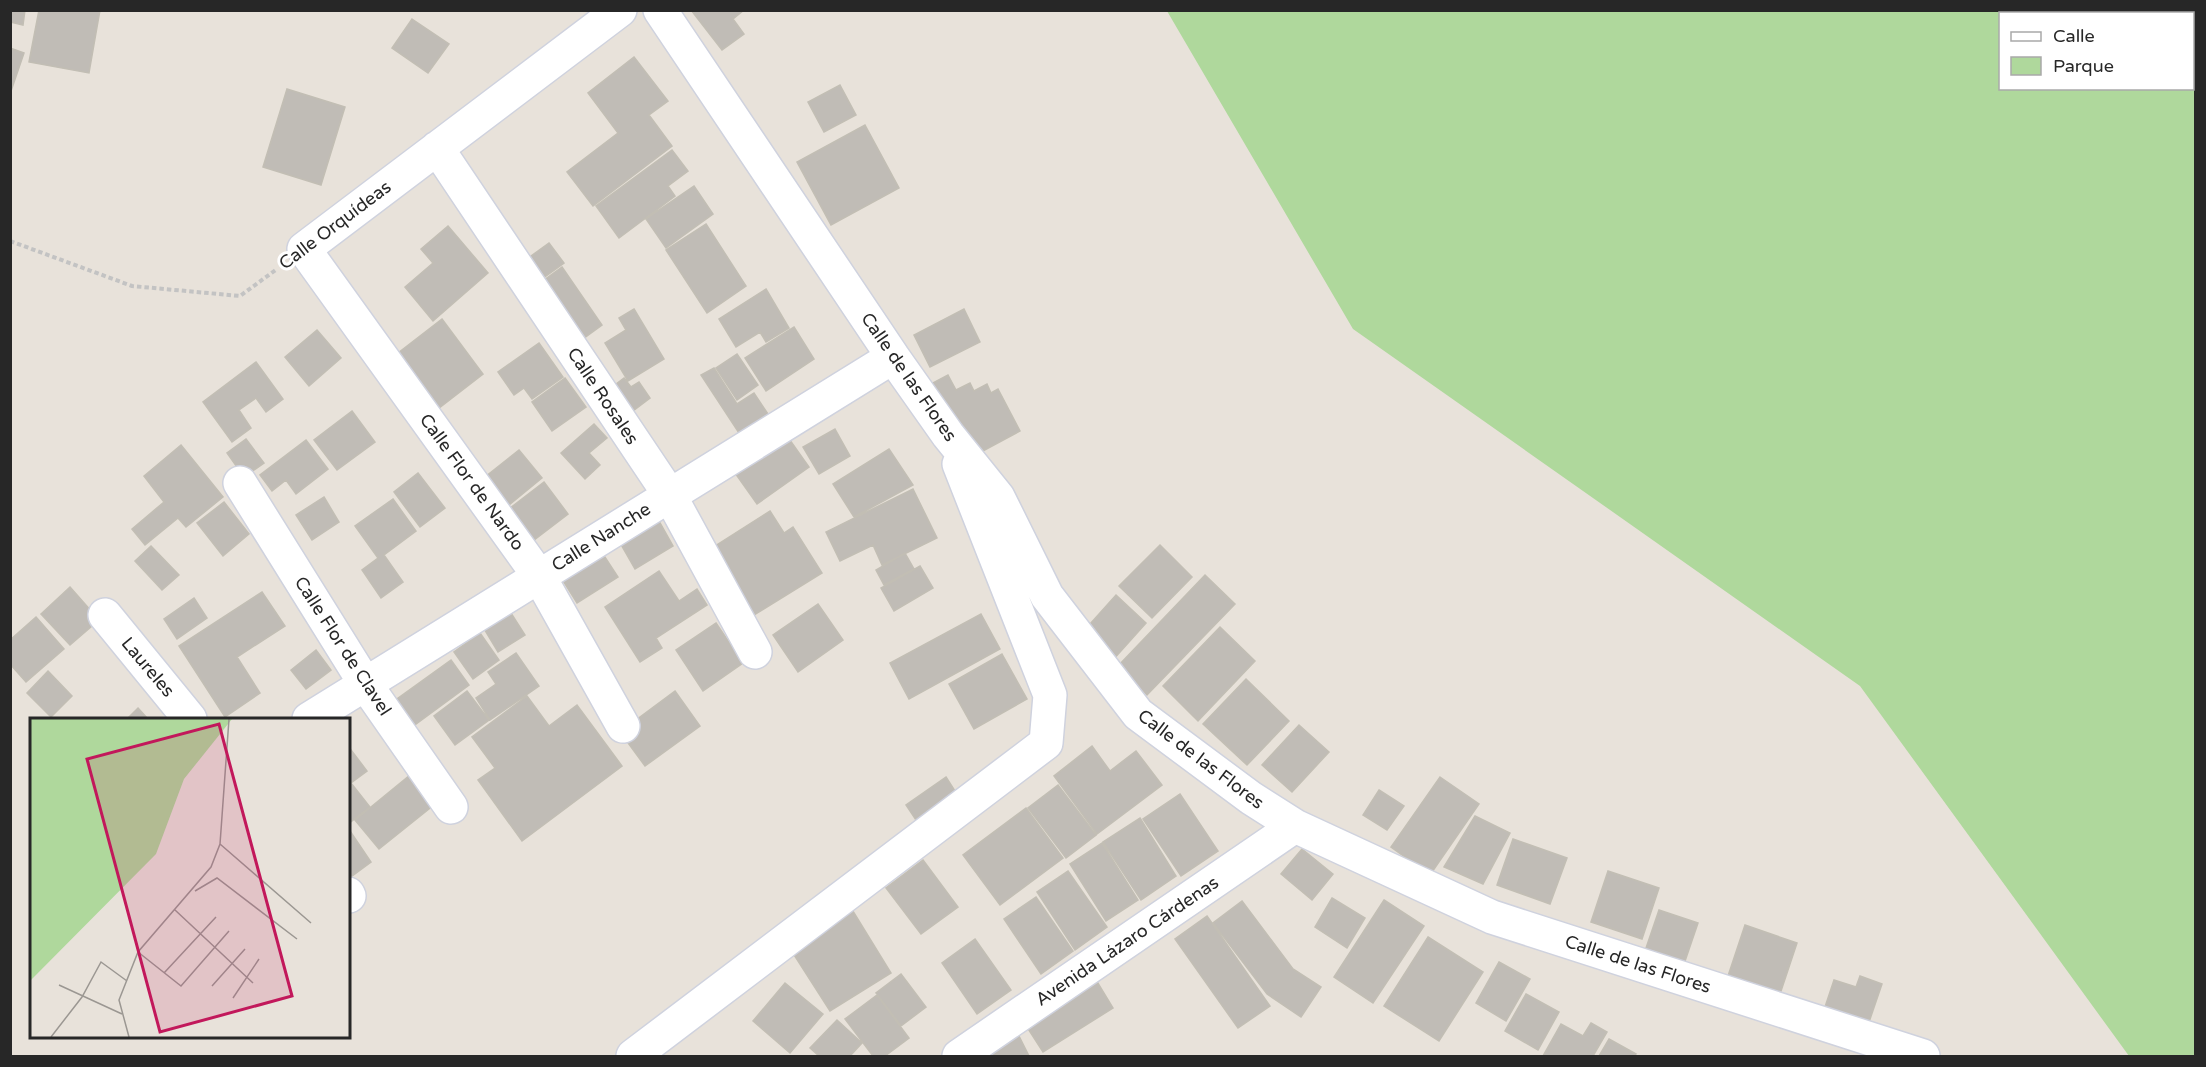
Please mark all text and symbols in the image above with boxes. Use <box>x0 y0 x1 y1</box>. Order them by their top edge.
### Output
legend <box>1999 12 2194 90</box>
text: Calle <box>2053 25 2095 47</box>
text: Parque <box>2053 55 2114 77</box>
street label: Calle Orquídeas <box>275 176 395 274</box>
street label: Calle de las Flores <box>856 308 962 446</box>
street label: Calle Rosales <box>562 343 644 449</box>
street label: Calle Flor de Nardo <box>415 409 529 555</box>
street label: Calle Nanche <box>547 498 655 576</box>
street label: Calle Flor de Clavel <box>290 572 396 720</box>
street label: Laureles <box>117 633 179 701</box>
street label: Calle de las Flores <box>1134 704 1268 814</box>
inset map <box>30 718 350 1037</box>
street label: Avenida Lázaro Cárdenas <box>1031 871 1223 1011</box>
street label: Calle de las Flores <box>1562 930 1714 998</box>

